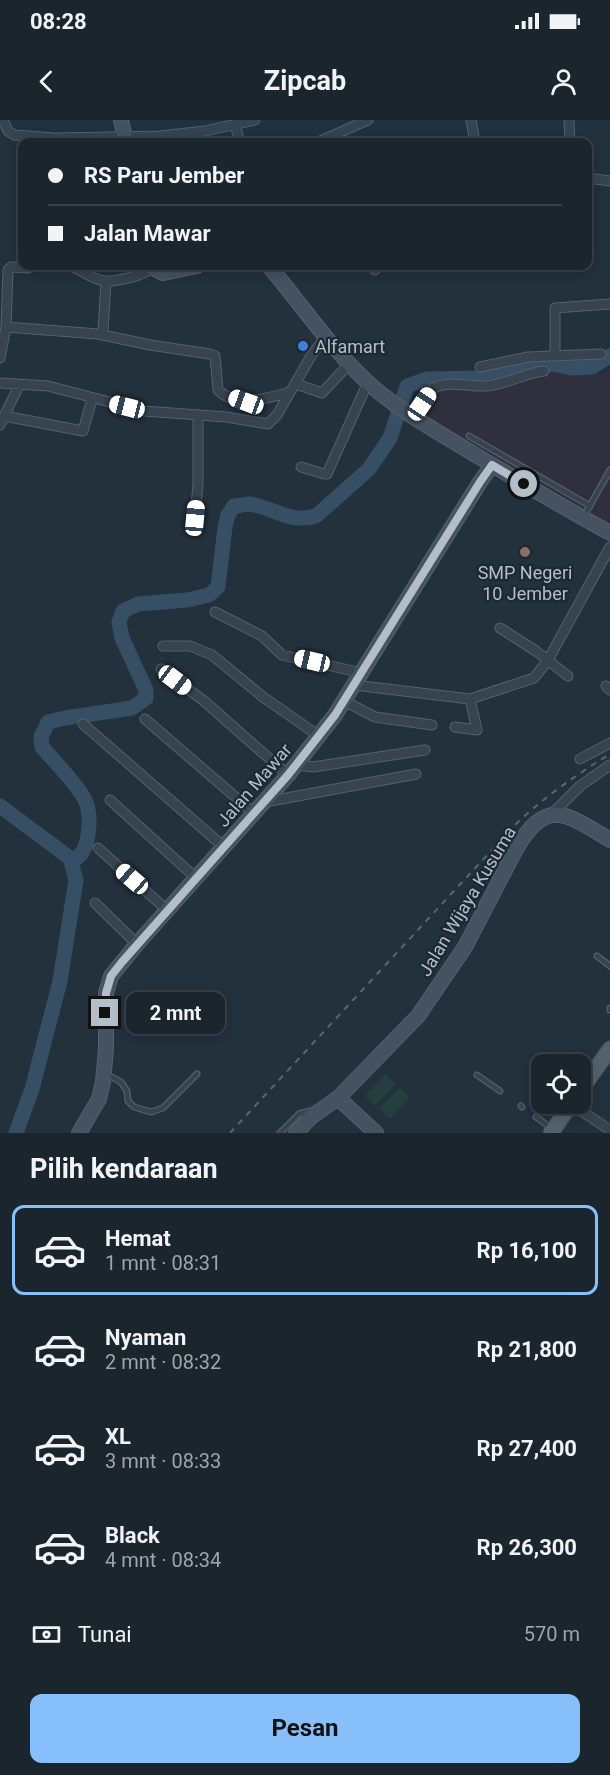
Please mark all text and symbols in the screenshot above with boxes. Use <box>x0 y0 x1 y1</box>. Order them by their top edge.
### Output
text: 08:28 <box>30 9 87 34</box>
icon: back <box>30 65 63 98</box>
text: Zipcab <box>264 65 346 97</box>
icon: person <box>547 65 580 98</box>
text: RS Paru Jember <box>84 163 244 188</box>
text: Jalan Mawar <box>84 221 210 246</box>
place label: Alfamart <box>315 336 385 357</box>
marker: Alfamart <box>296 339 310 353</box>
car <box>404 384 440 424</box>
car <box>226 387 266 417</box>
car <box>107 394 147 420</box>
route start <box>510 470 537 497</box>
car <box>184 499 206 537</box>
marker: SMP Negeri 10 Jember <box>518 545 532 559</box>
place label: SMP Negeri 10 Jember <box>478 562 572 604</box>
car <box>292 648 332 674</box>
car <box>155 662 195 698</box>
street label: Jalan Mawar <box>212 739 296 831</box>
street label: Jalan Wijaya Kusuma <box>414 822 520 980</box>
car <box>113 860 151 898</box>
callout: 2 mnt <box>126 992 225 1034</box>
route end <box>91 999 118 1026</box>
text: 2 mnt <box>150 1001 201 1025</box>
map controls <box>531 1054 591 1114</box>
button: locate <box>531 1054 591 1114</box>
text: Pilih kendaraan <box>30 1153 218 1185</box>
icon: car <box>33 1223 87 1277</box>
text: Hemat <box>105 1226 171 1251</box>
text: Rp 16,100 <box>477 1238 577 1263</box>
text: 1 mnt · 08:31 <box>105 1251 221 1275</box>
icon: car <box>33 1322 87 1376</box>
text: Nyaman <box>105 1325 186 1350</box>
text: Rp 21,800 <box>477 1337 577 1362</box>
text: 2 mnt · 08:32 <box>105 1350 221 1374</box>
icon: car <box>33 1421 87 1475</box>
text: XL <box>105 1424 131 1449</box>
text: Rp 27,400 <box>477 1436 577 1461</box>
text: 3 mnt · 08:33 <box>105 1449 221 1473</box>
icon: car <box>33 1520 87 1574</box>
text: Black <box>105 1523 160 1548</box>
text: Rp 26,300 <box>477 1535 577 1560</box>
text: 4 mnt · 08:34 <box>105 1548 221 1572</box>
icon: cash <box>30 1618 63 1651</box>
text: Tunai <box>78 1622 132 1647</box>
text: 570 m <box>524 1622 580 1646</box>
button: Pesan <box>30 1694 580 1763</box>

